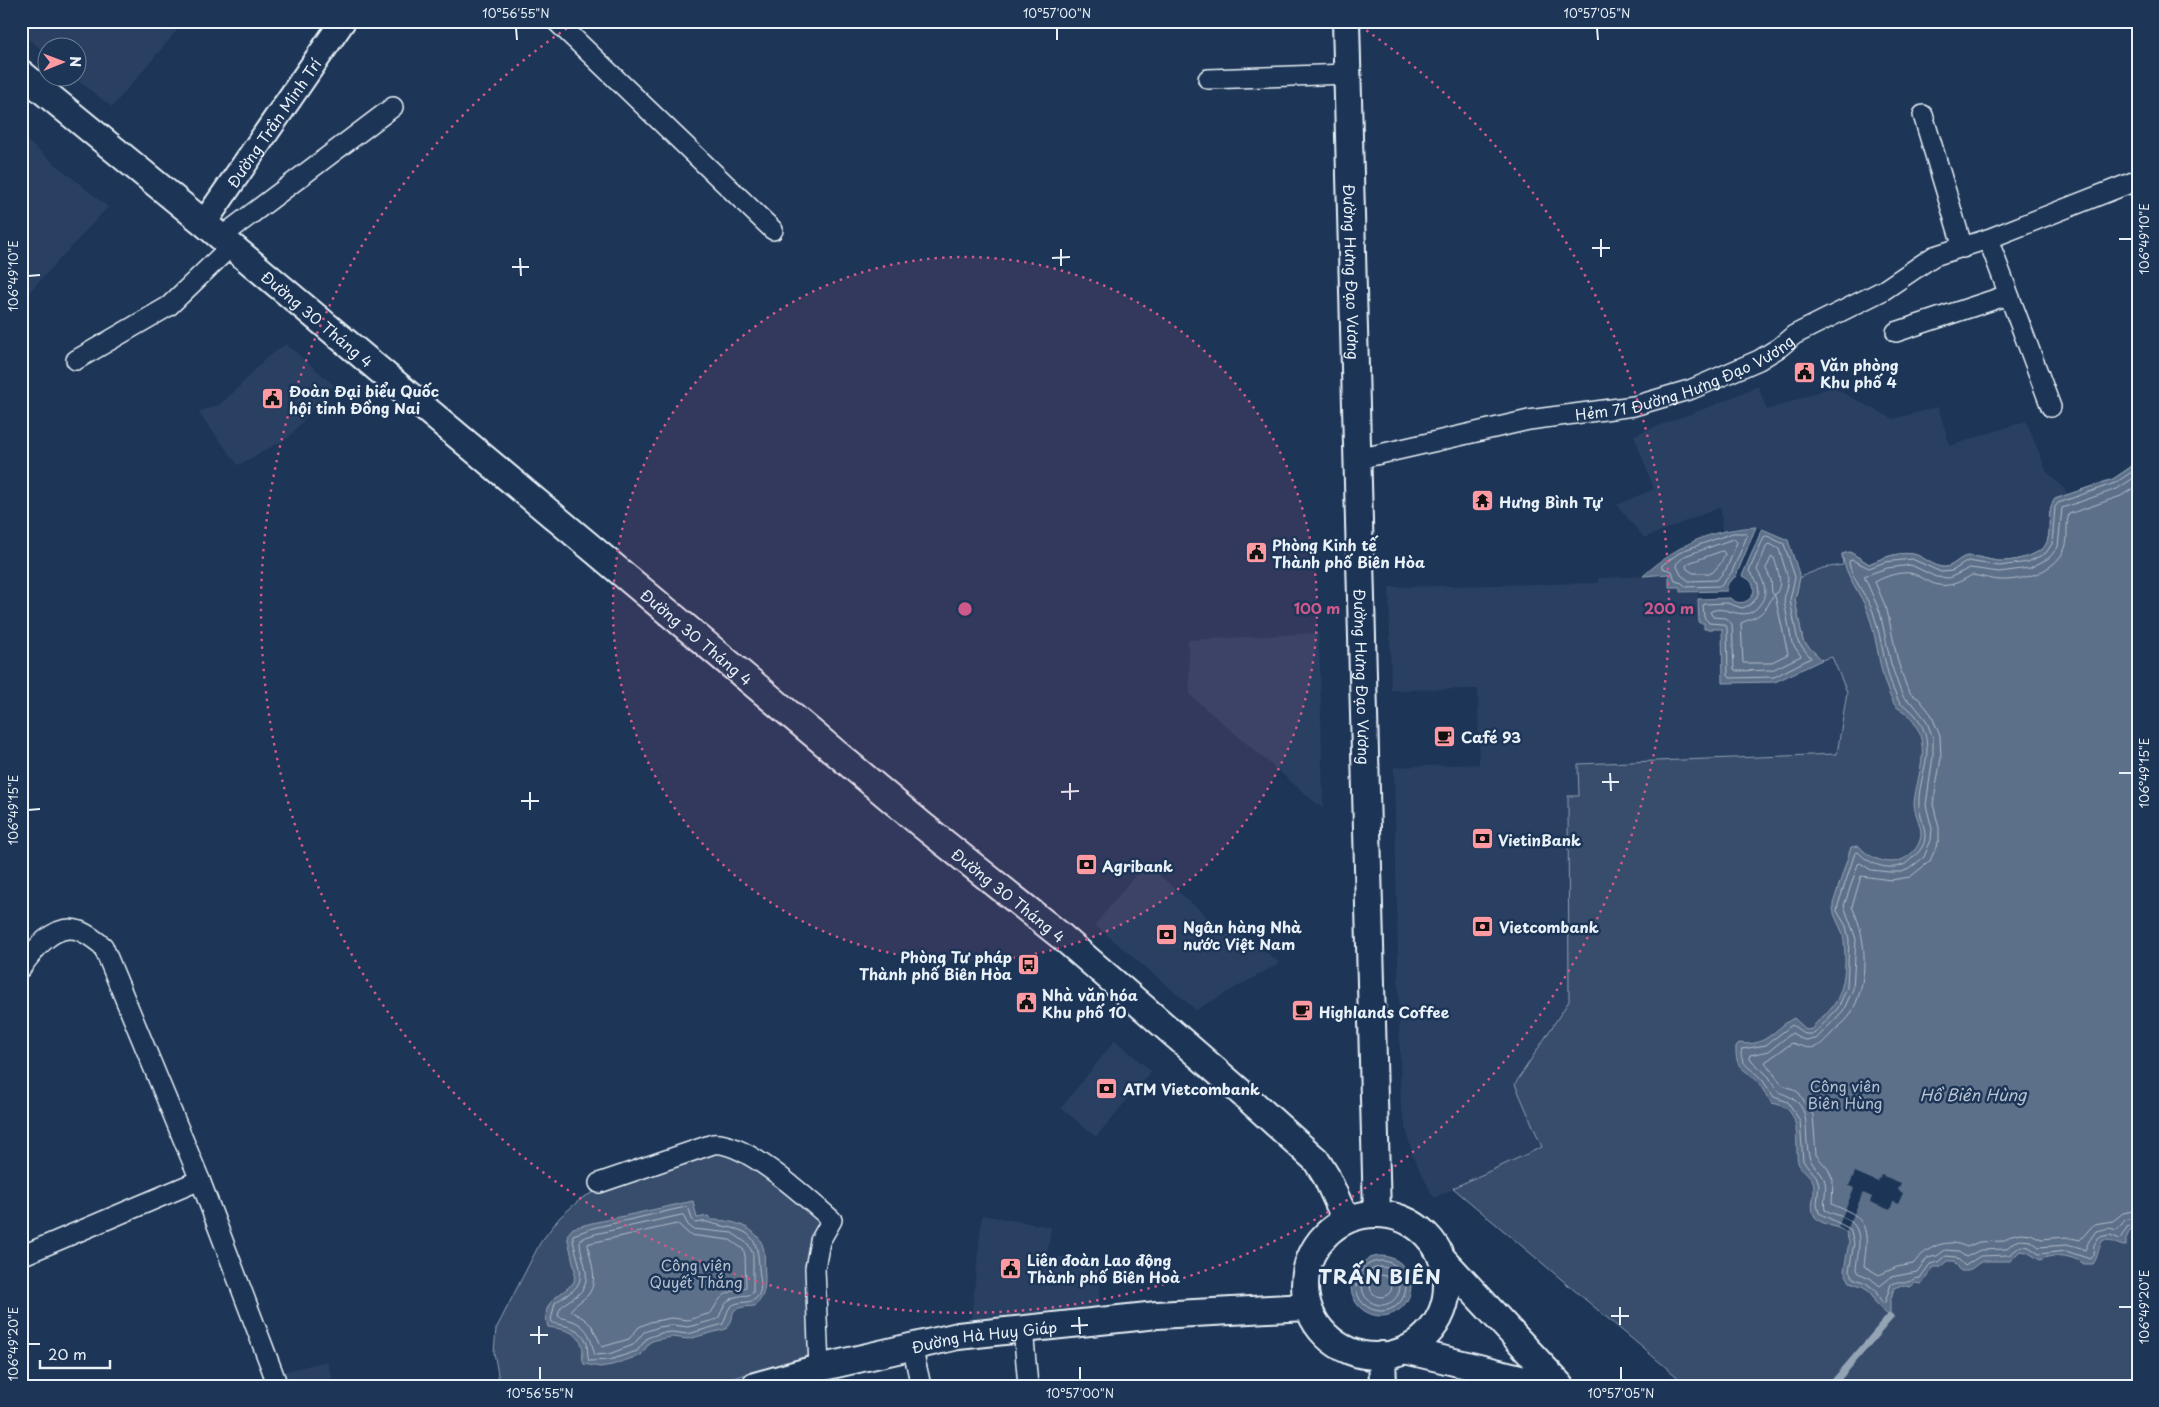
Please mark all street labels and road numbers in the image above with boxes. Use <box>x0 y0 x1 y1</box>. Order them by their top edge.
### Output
street label: Đường Trần Minh Trí <box>220 52 326 192</box>
street label: Đường Hưng Đạo Vương <box>1339 184 1366 360</box>
street label: Đường 30 Tháng 4 <box>257 265 379 372</box>
street label: Hẻm 71 Đường Hưng Đạo Vương <box>1574 329 1799 425</box>
street label: Đường 30 Tháng 4 <box>636 583 758 690</box>
street label: Đường Hưng Đạo Vương <box>1349 589 1377 765</box>
street label: Đường 30 Tháng 4 <box>947 842 1071 947</box>
street label: Đường Hà Huy Giáp <box>909 1314 1058 1358</box>

